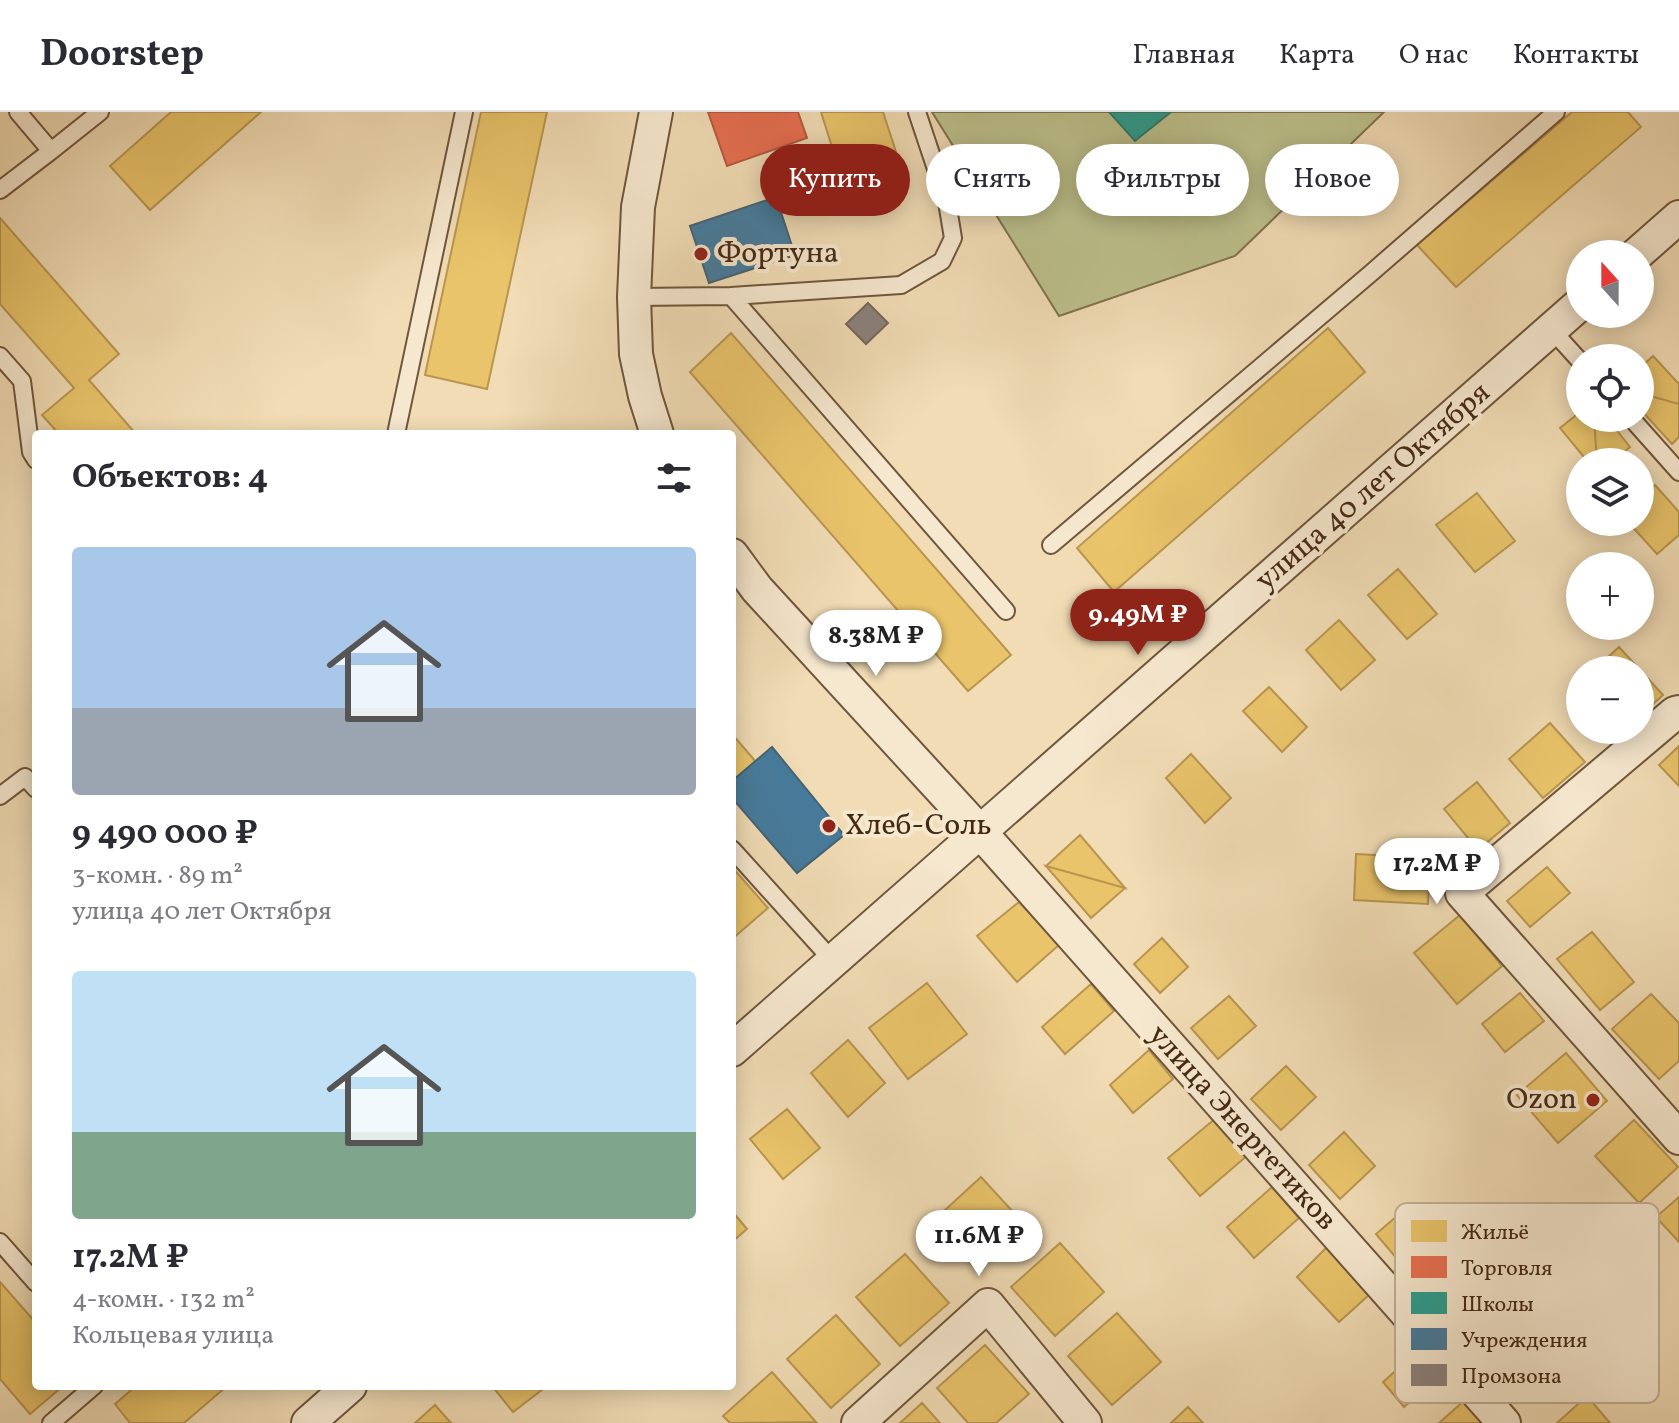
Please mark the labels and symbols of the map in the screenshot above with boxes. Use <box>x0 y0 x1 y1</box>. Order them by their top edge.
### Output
place label: Фортуна <box>717 233 839 275</box>
north arrow <box>1566 240 1654 328</box>
marker: Фортуна <box>692 245 710 263</box>
street label: улица 40 лет Октября <box>1246 373 1500 601</box>
pin: 9.49M ₽ <box>1064 589 1212 657</box>
pin: 8.38M ₽ <box>802 610 950 678</box>
place label: Хлеб-Соль <box>845 805 992 847</box>
marker: Хлеб-Соль <box>820 817 838 835</box>
pin: 17.2M ₽ <box>1363 838 1511 906</box>
street label: улица Энергетиков <box>1138 1016 1346 1240</box>
place label: Ozon <box>1506 1079 1577 1121</box>
marker: Ozon <box>1584 1091 1602 1109</box>
legend <box>1395 1203 1659 1403</box>
pin: 11.6M ₽ <box>905 1210 1053 1278</box>
text: Жильё <box>1461 1218 1529 1249</box>
text: Торговля <box>1461 1254 1552 1285</box>
text: Школы <box>1461 1290 1534 1321</box>
text: Учреждения <box>1461 1326 1587 1357</box>
text: Промзона <box>1461 1362 1562 1393</box>

